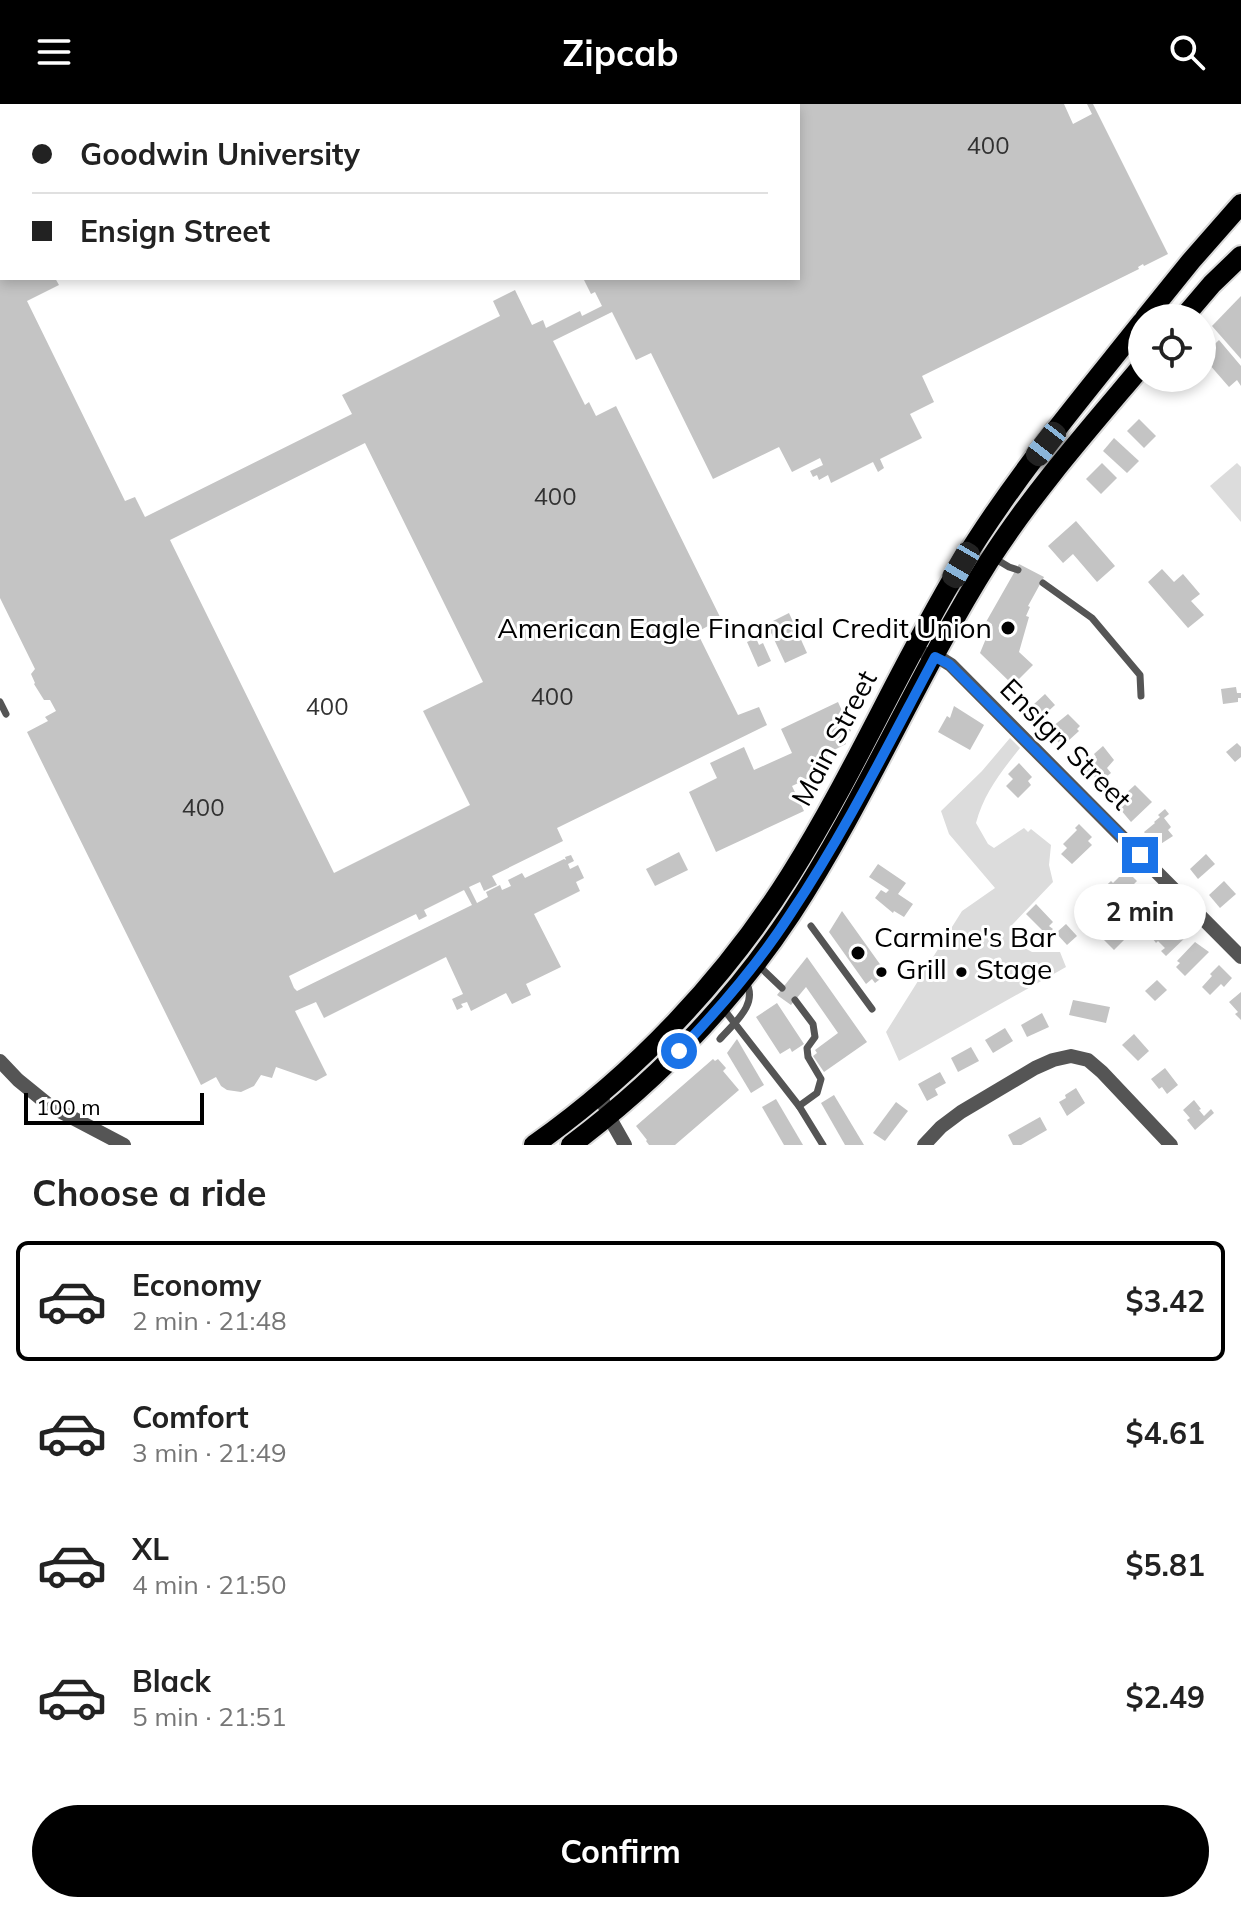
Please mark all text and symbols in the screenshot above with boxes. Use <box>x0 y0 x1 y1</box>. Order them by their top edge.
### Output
icon: menu <box>32 30 76 74</box>
text: Zipcab <box>562 30 679 75</box>
icon: search <box>1165 30 1209 74</box>
house number: 400 <box>966 130 1010 160</box>
text: Goodwin University <box>80 135 360 173</box>
text: Ensign Street <box>80 212 270 250</box>
map controls <box>1128 304 1216 392</box>
button: locate <box>1128 304 1216 392</box>
car <box>1022 418 1070 470</box>
house number: 400 <box>533 481 577 511</box>
car <box>939 538 983 592</box>
place label: American Eagle Financial Credit Union <box>497 610 992 645</box>
marker: American Eagle Financial Credit Union <box>999 619 1017 637</box>
street label: Main Street <box>783 664 884 812</box>
street label: Ensign Street <box>993 671 1139 817</box>
house number: 400 <box>530 681 574 711</box>
house number: 400 <box>305 691 349 721</box>
house number: 400 <box>181 792 225 822</box>
route end <box>1122 837 1158 873</box>
callout: 2 min <box>1074 883 1206 939</box>
text: 2 min <box>1106 895 1174 928</box>
place label: Carmine's Bar • Grill • Stage <box>874 919 1057 986</box>
marker: Carmine's Bar • Grill • Stage <box>849 944 867 962</box>
route start <box>661 1033 697 1069</box>
scale bar <box>24 1089 204 1125</box>
text: 100 m <box>36 1093 101 1121</box>
text: Choose a ride <box>32 1170 266 1215</box>
icon: car <box>36 1265 108 1337</box>
text: Economy <box>132 1266 261 1304</box>
text: $3.42 <box>1126 1282 1205 1320</box>
text: 2 min · 21:48 <box>132 1304 287 1337</box>
icon: car <box>36 1397 108 1469</box>
text: Comfort <box>132 1398 249 1436</box>
text: $4.61 <box>1126 1414 1205 1452</box>
text: 3 min · 21:49 <box>132 1436 287 1469</box>
icon: car <box>36 1529 108 1601</box>
text: XL <box>132 1530 169 1568</box>
text: $5.81 <box>1126 1546 1205 1584</box>
text: 4 min · 21:50 <box>132 1568 287 1601</box>
icon: car <box>36 1661 108 1733</box>
text: Black <box>132 1662 211 1700</box>
text: $2.49 <box>1126 1678 1205 1716</box>
text: 5 min · 21:51 <box>132 1700 287 1733</box>
button: Confirm <box>32 1805 1209 1897</box>

